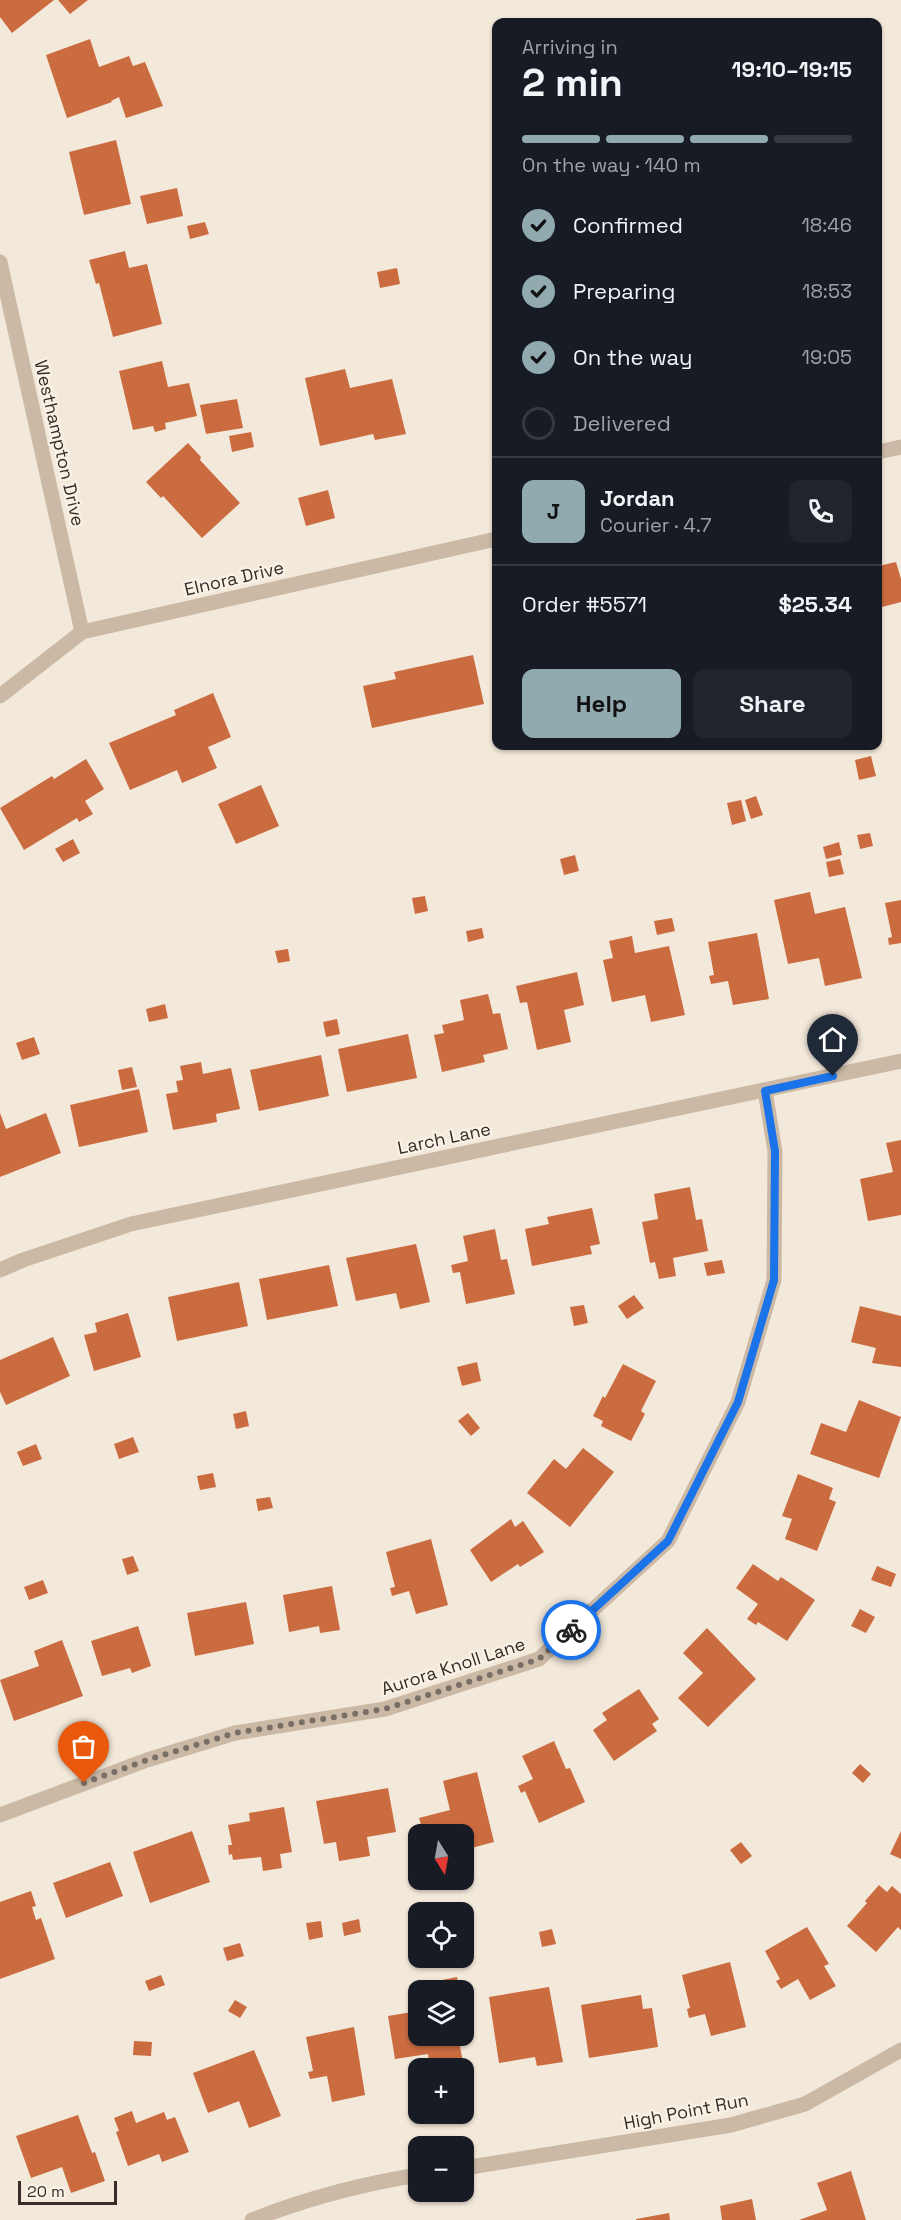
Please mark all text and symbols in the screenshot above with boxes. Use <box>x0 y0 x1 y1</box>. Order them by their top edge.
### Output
text: Arriving in <box>522 34 618 60</box>
text: 19:10–19:15 <box>732 55 852 83</box>
text: 2 min <box>522 58 623 107</box>
text: On the way · 140 m <box>522 152 701 178</box>
icon: check <box>522 209 555 242</box>
text: Confirmed <box>573 211 683 239</box>
text: 18:46 <box>801 212 852 238</box>
icon: check <box>522 275 555 308</box>
text: Preparing <box>573 277 675 305</box>
text: 18:53 <box>802 278 852 304</box>
icon: check <box>522 341 555 374</box>
text: On the way <box>573 343 692 371</box>
text: 19:05 <box>802 344 852 370</box>
street label: Westhampton Drive <box>30 358 90 528</box>
text: Delivered <box>573 409 671 437</box>
button: phone <box>789 480 852 543</box>
text: Jordan <box>600 484 675 512</box>
text: J <box>547 497 560 525</box>
text: Courier · 4.7 <box>600 512 711 538</box>
street label: Elnora Drive <box>182 555 286 601</box>
text: Order #5571 <box>522 590 647 618</box>
text: $25.34 <box>778 590 852 618</box>
button: Help <box>522 669 681 738</box>
button: Share <box>693 669 852 738</box>
pin <box>807 1014 858 1076</box>
icon: home <box>816 1023 849 1056</box>
street label: Larch Lane <box>395 1117 493 1159</box>
courier <box>541 1600 601 1660</box>
icon: bike <box>555 1614 588 1647</box>
street label: Aurora Knoll Lane <box>378 1632 528 1700</box>
pin <box>58 1721 109 1783</box>
icon: bag <box>67 1730 100 1763</box>
north arrow <box>408 1824 474 1890</box>
map controls <box>408 1824 474 2202</box>
button: locate <box>408 1902 474 1968</box>
button: layers <box>408 1980 474 2046</box>
button: + <box>408 2058 474 2124</box>
street label: High Point Run <box>622 2088 750 2134</box>
button: − <box>408 2136 474 2202</box>
scale bar <box>18 2178 117 2206</box>
text: 20 m <box>27 2181 65 2202</box>

